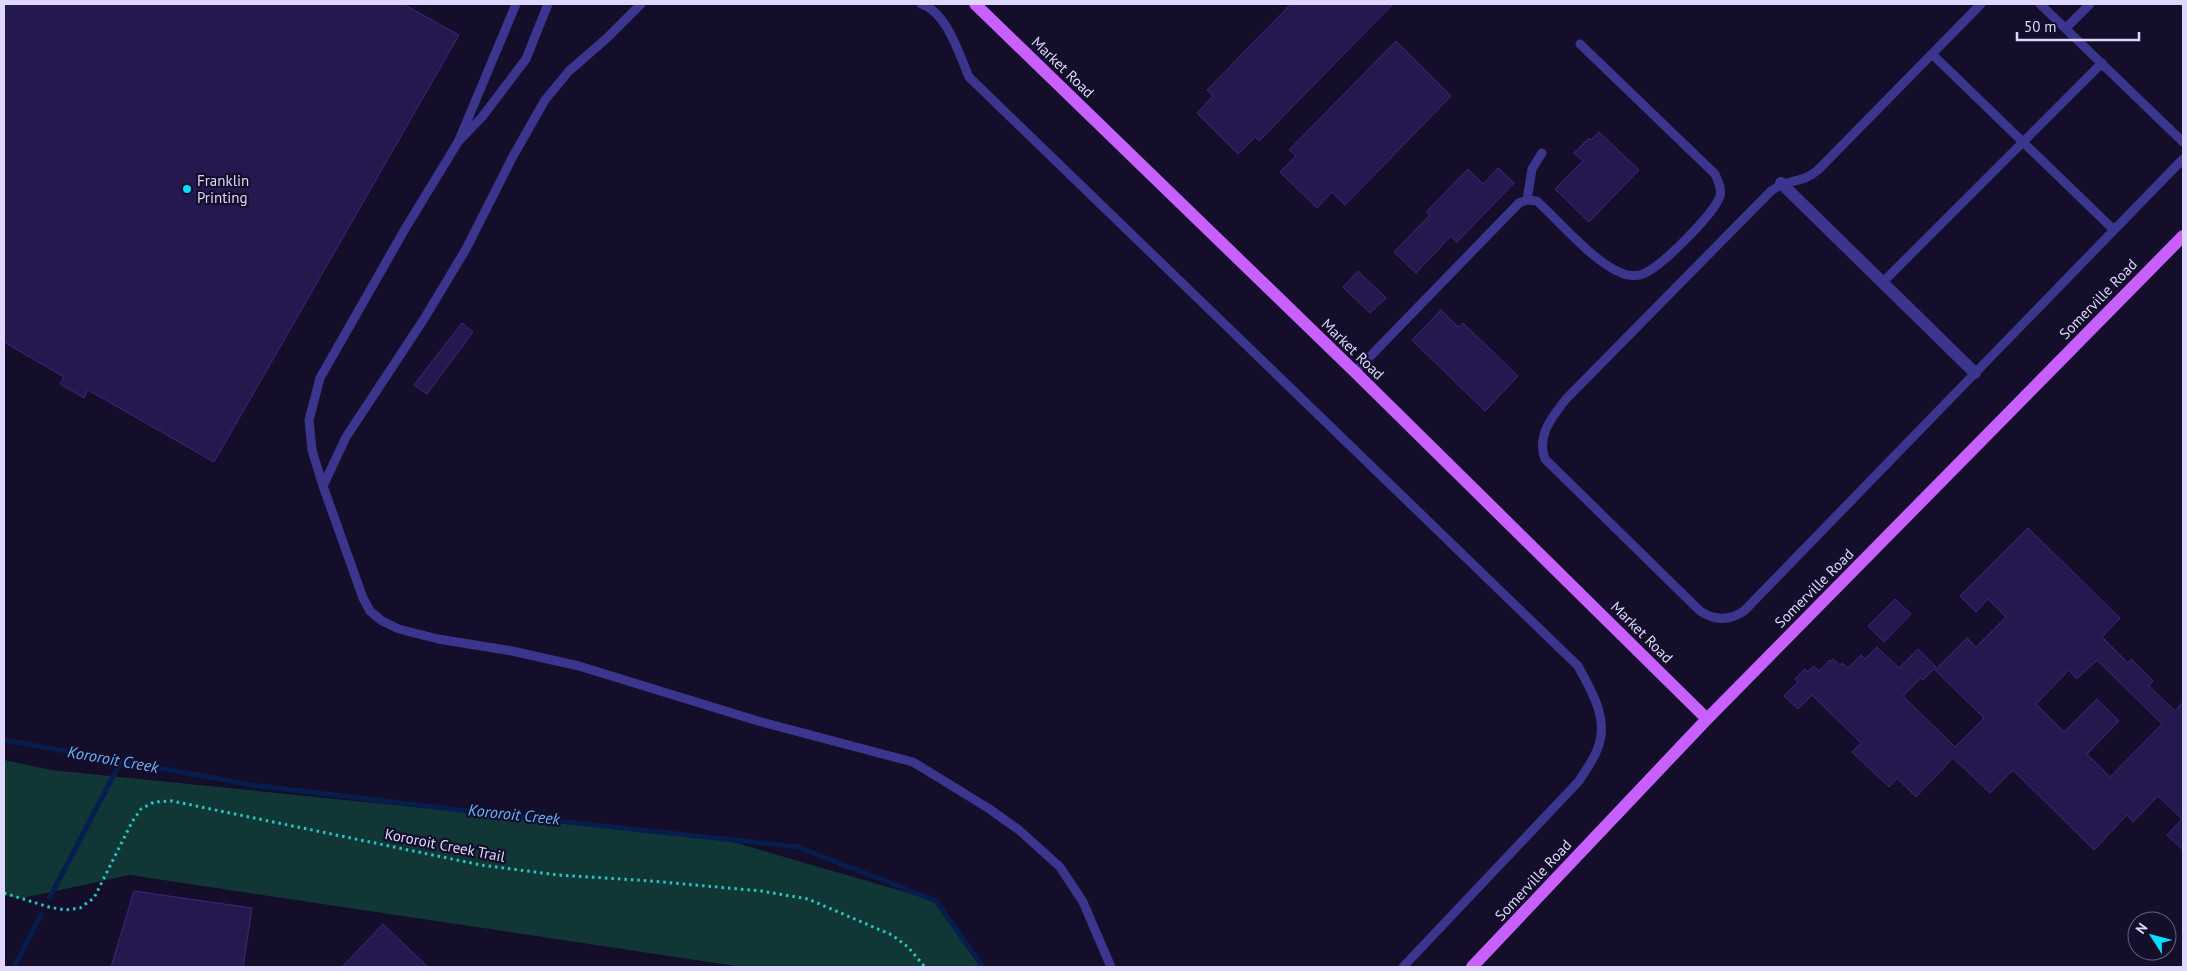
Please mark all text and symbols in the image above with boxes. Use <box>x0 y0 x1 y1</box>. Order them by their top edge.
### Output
scale bar <box>2017 10 2140 42</box>
text: 50 m <box>2024 17 2057 36</box>
street label: Market Road <box>1028 32 1098 102</box>
place label: Franklin Printing <box>197 171 249 207</box>
marker: Franklin Printing <box>181 183 193 195</box>
street label: Somerville Road <box>2055 255 2141 343</box>
street label: Market Road <box>1318 314 1388 384</box>
street label: Somerville Road <box>1770 544 1858 632</box>
street label: Market Road <box>1607 597 1677 667</box>
water label: Kororoit Creek <box>66 741 161 777</box>
water label: Kororoit Creek <box>467 799 562 829</box>
street label: Kororoit Creek Trail <box>383 824 507 866</box>
street label: Somerville Road <box>1490 835 1576 925</box>
north arrow <box>2127 911 2177 961</box>
text: N <box>2131 919 2151 937</box>

